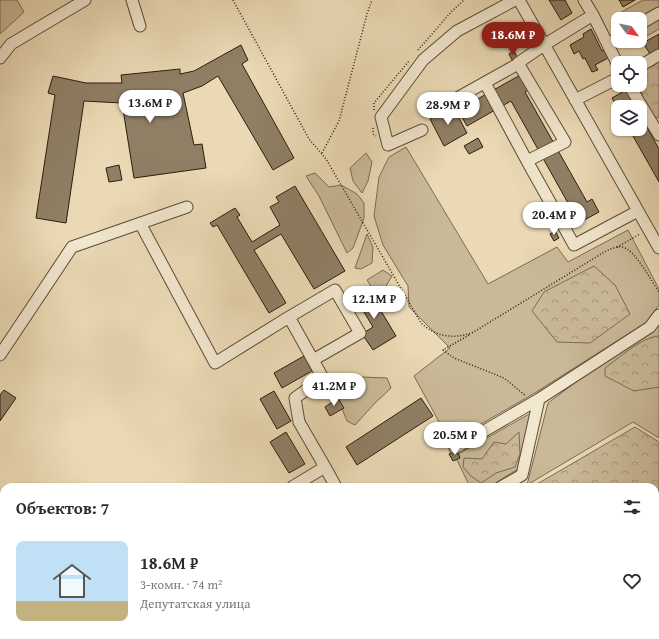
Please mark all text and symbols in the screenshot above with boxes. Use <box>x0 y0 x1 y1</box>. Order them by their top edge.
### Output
north arrow <box>611 12 647 48</box>
map controls <box>611 12 647 136</box>
pin: 18.6M ₽ <box>476 22 550 56</box>
text: 18.6M ₽ <box>491 25 535 44</box>
button: locate <box>611 56 647 92</box>
pin: 13.6M ₽ <box>113 90 187 124</box>
pin: 28.9M ₽ <box>411 92 485 126</box>
text: 13.6M ₽ <box>128 93 172 112</box>
text: 28.9M ₽ <box>426 95 470 114</box>
button: layers <box>611 100 647 136</box>
pin: 20.4M ₽ <box>517 202 591 236</box>
text: 20.4M ₽ <box>532 205 576 224</box>
pin: 12.1M ₽ <box>337 286 411 320</box>
text: 12.1M ₽ <box>352 289 396 308</box>
pin: 41.2M ₽ <box>297 373 371 407</box>
text: 41.2M ₽ <box>312 376 356 395</box>
pin: 20.5M ₽ <box>418 422 492 456</box>
text: 20.5M ₽ <box>433 425 477 444</box>
text: Объектов: 7 <box>16 495 109 520</box>
icon: filters <box>621 496 643 518</box>
text: 18.6M ₽ <box>140 550 198 575</box>
icon: home <box>48 557 96 605</box>
icon: heart <box>621 570 643 592</box>
text: 3-комн. · 74 m² <box>140 575 222 594</box>
text: Депутатская улица <box>140 594 250 613</box>

